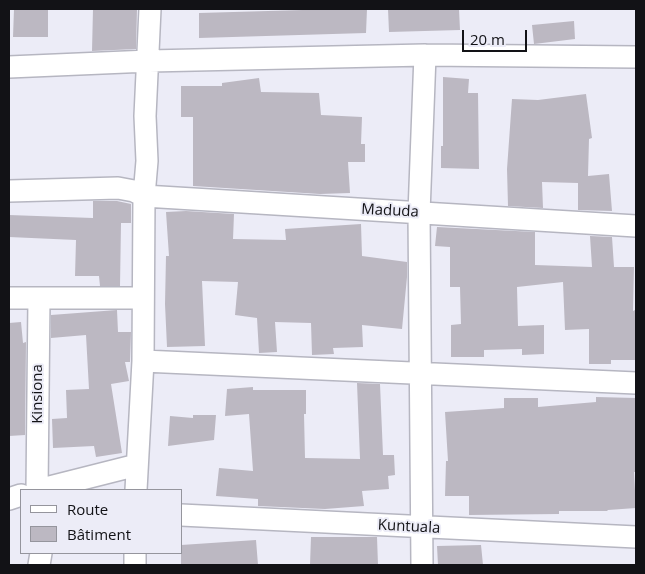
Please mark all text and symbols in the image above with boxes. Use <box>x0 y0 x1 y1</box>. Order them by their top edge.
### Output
scale bar <box>465 20 530 52</box>
text: 20 m <box>470 29 505 49</box>
street label: Maduda <box>361 201 419 221</box>
street label: Kinsiona <box>29 364 47 424</box>
legend <box>20 489 182 554</box>
text: Route <box>67 499 108 519</box>
street label: Kuntuala <box>377 516 441 538</box>
text: Bâtiment <box>67 524 131 544</box>

